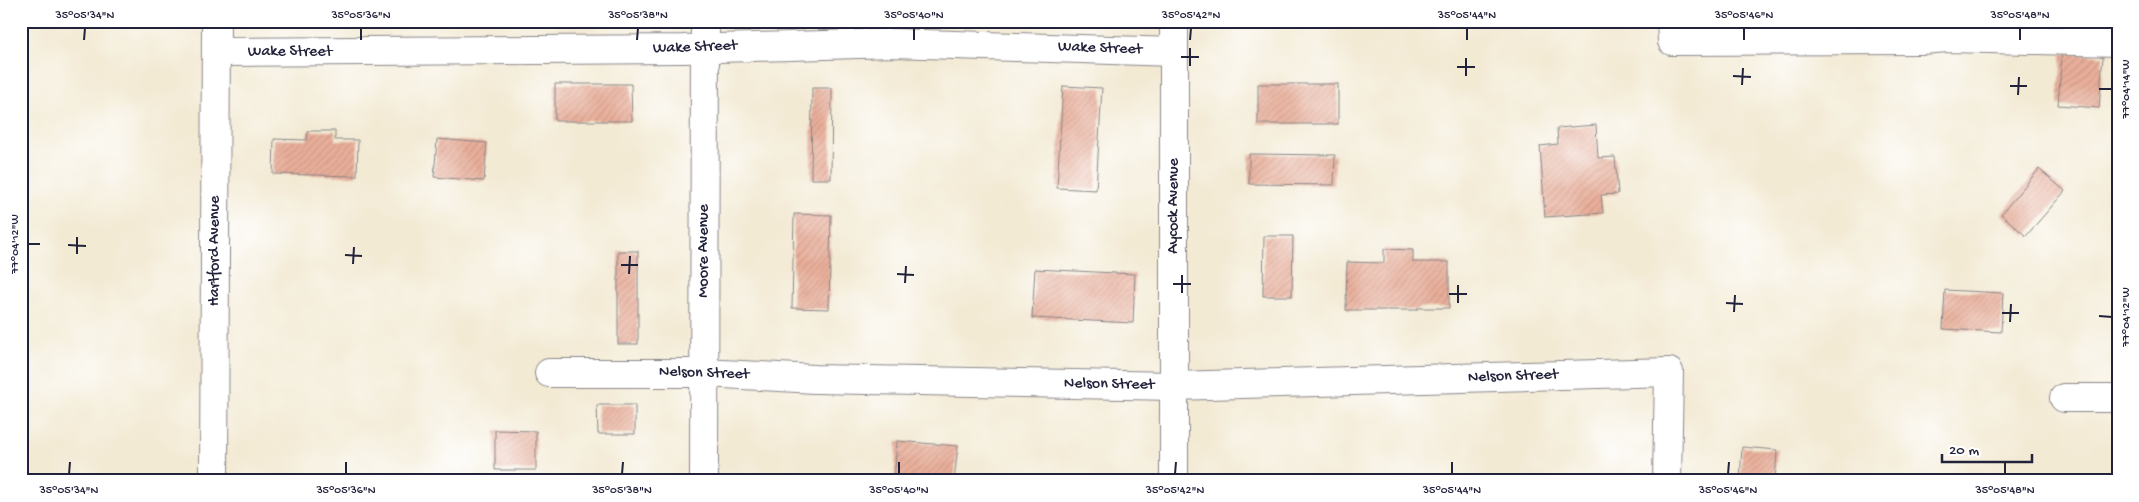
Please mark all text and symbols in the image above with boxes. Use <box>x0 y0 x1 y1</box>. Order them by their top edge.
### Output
text: 35°05'34"N <box>55 9 115 23</box>
text: 35°05'36"N <box>330 9 391 23</box>
text: 35°05'38"N <box>607 9 668 23</box>
text: 35°05'40"N <box>883 9 944 23</box>
text: 35°05'42"N <box>1161 9 1220 23</box>
text: 35°05'44"N <box>1437 9 1496 23</box>
text: 35°05'46"N <box>1714 9 1774 23</box>
text: 35°05'48"N <box>1989 9 2050 23</box>
street label: Wake Street <box>653 37 739 59</box>
street label: Wake Street <box>1058 38 1144 60</box>
street label: Wake Street <box>248 43 334 62</box>
text: 77°04'14"W <box>2120 59 2134 120</box>
street label: Aycock Avenue <box>1165 157 1184 254</box>
street label: Hartford Avenue <box>206 195 225 306</box>
street label: Moore Avenue <box>695 203 714 298</box>
text: 77°04'12"W <box>9 214 23 275</box>
text: 77°04'12"W <box>2120 287 2134 348</box>
street label: Nelson Street <box>658 363 751 385</box>
street label: Nelson Street <box>1467 366 1560 388</box>
street label: Nelson Street <box>1064 375 1156 395</box>
scale bar <box>1942 432 2032 464</box>
text: 20 m <box>1949 442 1979 460</box>
text: 35°05'34"N <box>39 484 99 498</box>
text: 35°05'36"N <box>315 484 376 498</box>
text: 35°05'38"N <box>591 484 652 498</box>
text: 35°05'40"N <box>868 484 929 498</box>
text: 35°05'42"N <box>1145 484 1204 498</box>
text: 35°05'44"N <box>1422 484 1481 498</box>
text: 35°05'46"N <box>1698 484 1758 498</box>
text: 35°05'48"N <box>1974 484 2035 498</box>

